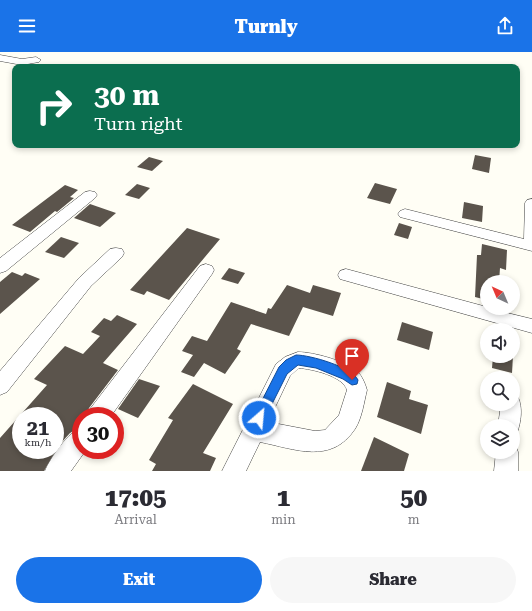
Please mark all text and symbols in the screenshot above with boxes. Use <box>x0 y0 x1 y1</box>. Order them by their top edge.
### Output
icon: menu <box>16 15 38 37</box>
icon: share <box>494 15 516 37</box>
text: Turnly <box>234 16 298 37</box>
text: 30 m <box>94 79 159 112</box>
icon: right <box>28 80 80 132</box>
text: Turn right <box>94 113 182 134</box>
north arrow <box>480 275 520 315</box>
map controls <box>480 275 520 459</box>
button: sound <box>480 323 520 363</box>
pin <box>335 339 369 380</box>
icon: arrive <box>341 345 363 367</box>
button: search <box>480 371 520 411</box>
position arrow <box>238 397 280 439</box>
speed limit sign: 30 <box>72 407 124 459</box>
text: 21 <box>27 416 49 440</box>
button: layers <box>480 419 520 459</box>
text: km/h <box>25 437 51 448</box>
text: 17:05 <box>105 484 166 512</box>
text: 1 <box>277 484 290 512</box>
text: 50 <box>400 484 427 512</box>
text: Arrival <box>114 512 157 527</box>
text: min <box>271 512 296 527</box>
text: m <box>408 512 420 527</box>
button: Exit <box>16 557 262 603</box>
button: Share <box>270 557 516 603</box>

